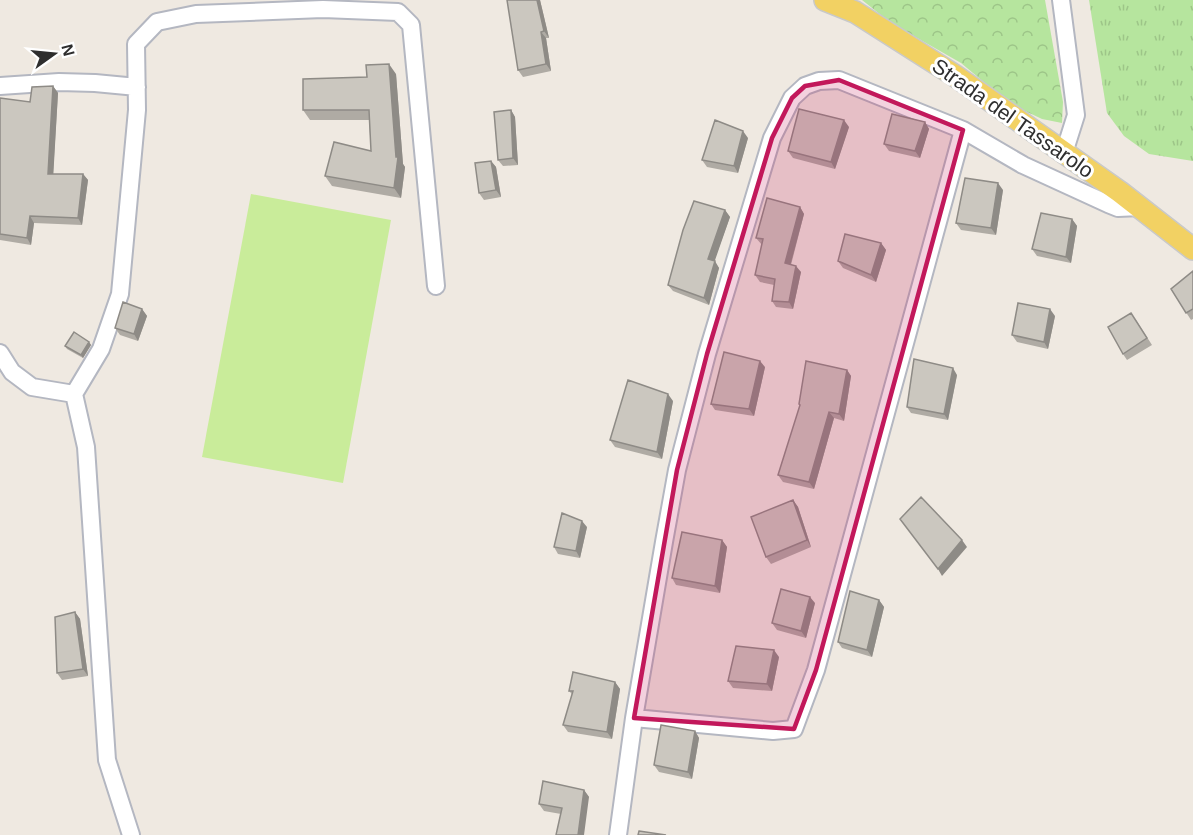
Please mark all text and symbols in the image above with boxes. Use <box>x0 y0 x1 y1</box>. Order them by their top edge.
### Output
north arrow <box>24 24 84 84</box>
text: N <box>58 42 78 58</box>
street label: Strada del Tassarolo <box>928 54 1098 182</box>

